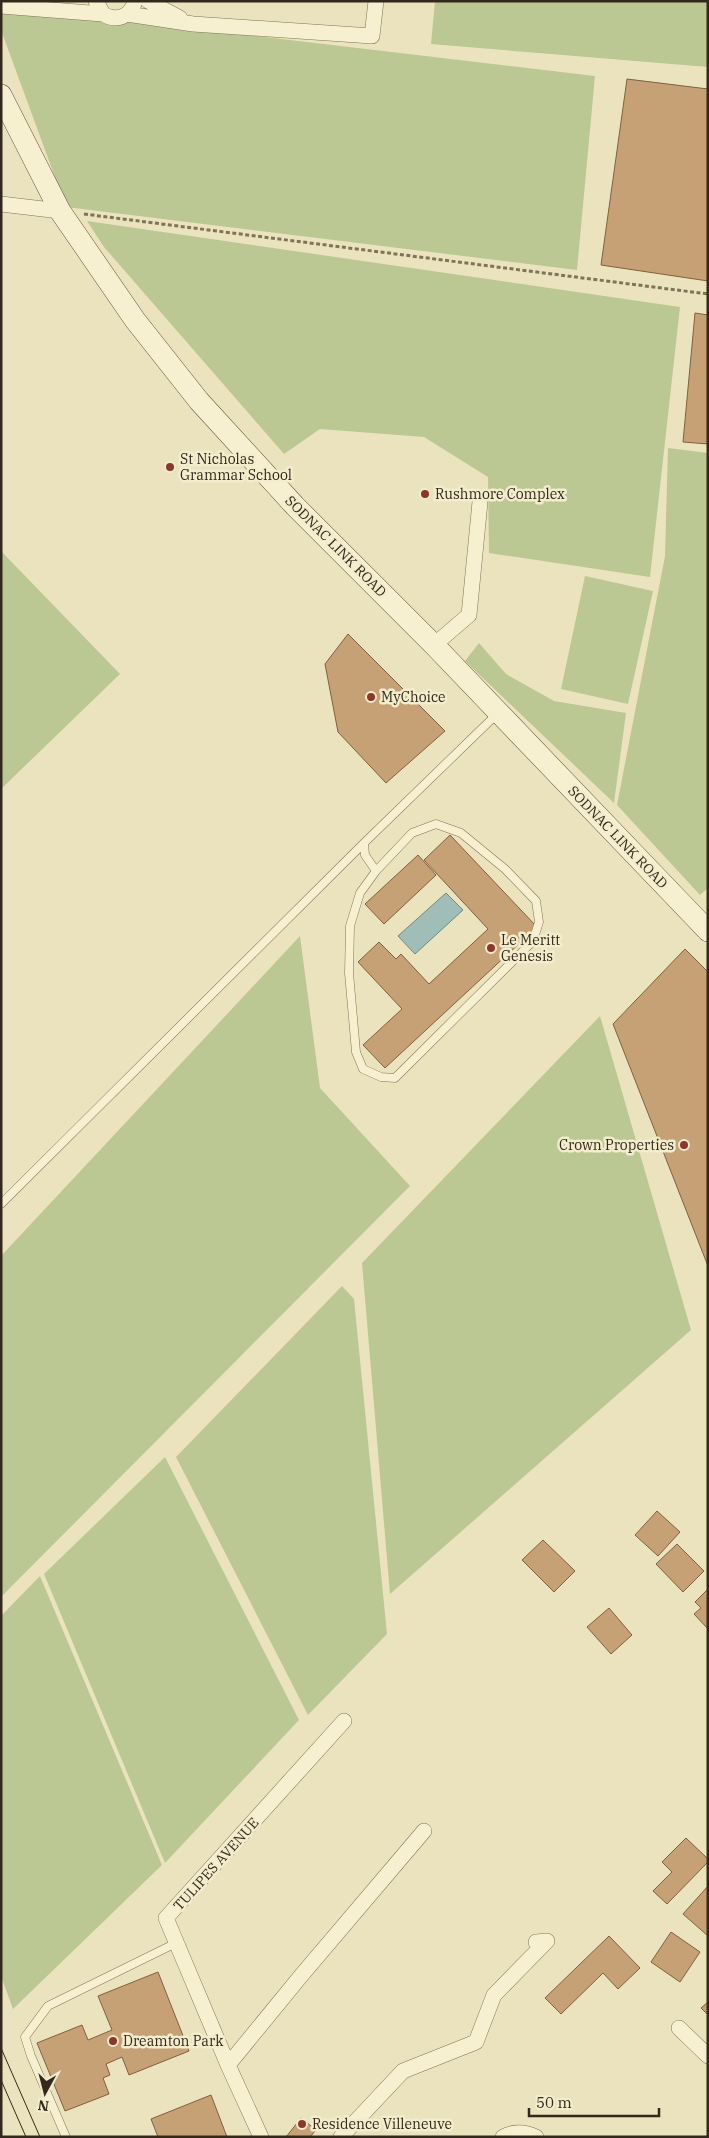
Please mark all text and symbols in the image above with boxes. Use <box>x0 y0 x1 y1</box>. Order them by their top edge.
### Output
place label: St Nicholas Grammar School <box>180 450 292 484</box>
marker: St Nicholas Grammar School <box>164 461 176 473</box>
place label: Rushmore Complex <box>435 485 565 503</box>
marker: Rushmore Complex <box>419 488 431 500</box>
street label: SODNAC LINK ROAD <box>282 492 391 601</box>
place label: MyChoice <box>381 688 446 706</box>
marker: MyChoice <box>365 691 377 703</box>
street label: SODNAC LINK ROAD <box>564 782 672 892</box>
place label: Le Meritt Genesis <box>501 931 560 965</box>
marker: Le Meritt Genesis <box>485 942 497 954</box>
place label: Crown Properties <box>559 1136 674 1154</box>
marker: Crown Properties <box>678 1139 690 1151</box>
street label: TULIPES AVENUE <box>169 1814 263 1914</box>
place label: Dreamton Park <box>123 2032 224 2050</box>
marker: Dreamton Park <box>107 2035 119 2047</box>
north arrow <box>20 2068 70 2118</box>
scale bar <box>529 2086 659 2118</box>
text: 50 m <box>536 2093 572 2112</box>
text: N <box>37 2096 50 2116</box>
place label: Residence Villeneuve <box>312 2115 452 2133</box>
marker: Residence Villeneuve <box>296 2118 308 2130</box>

